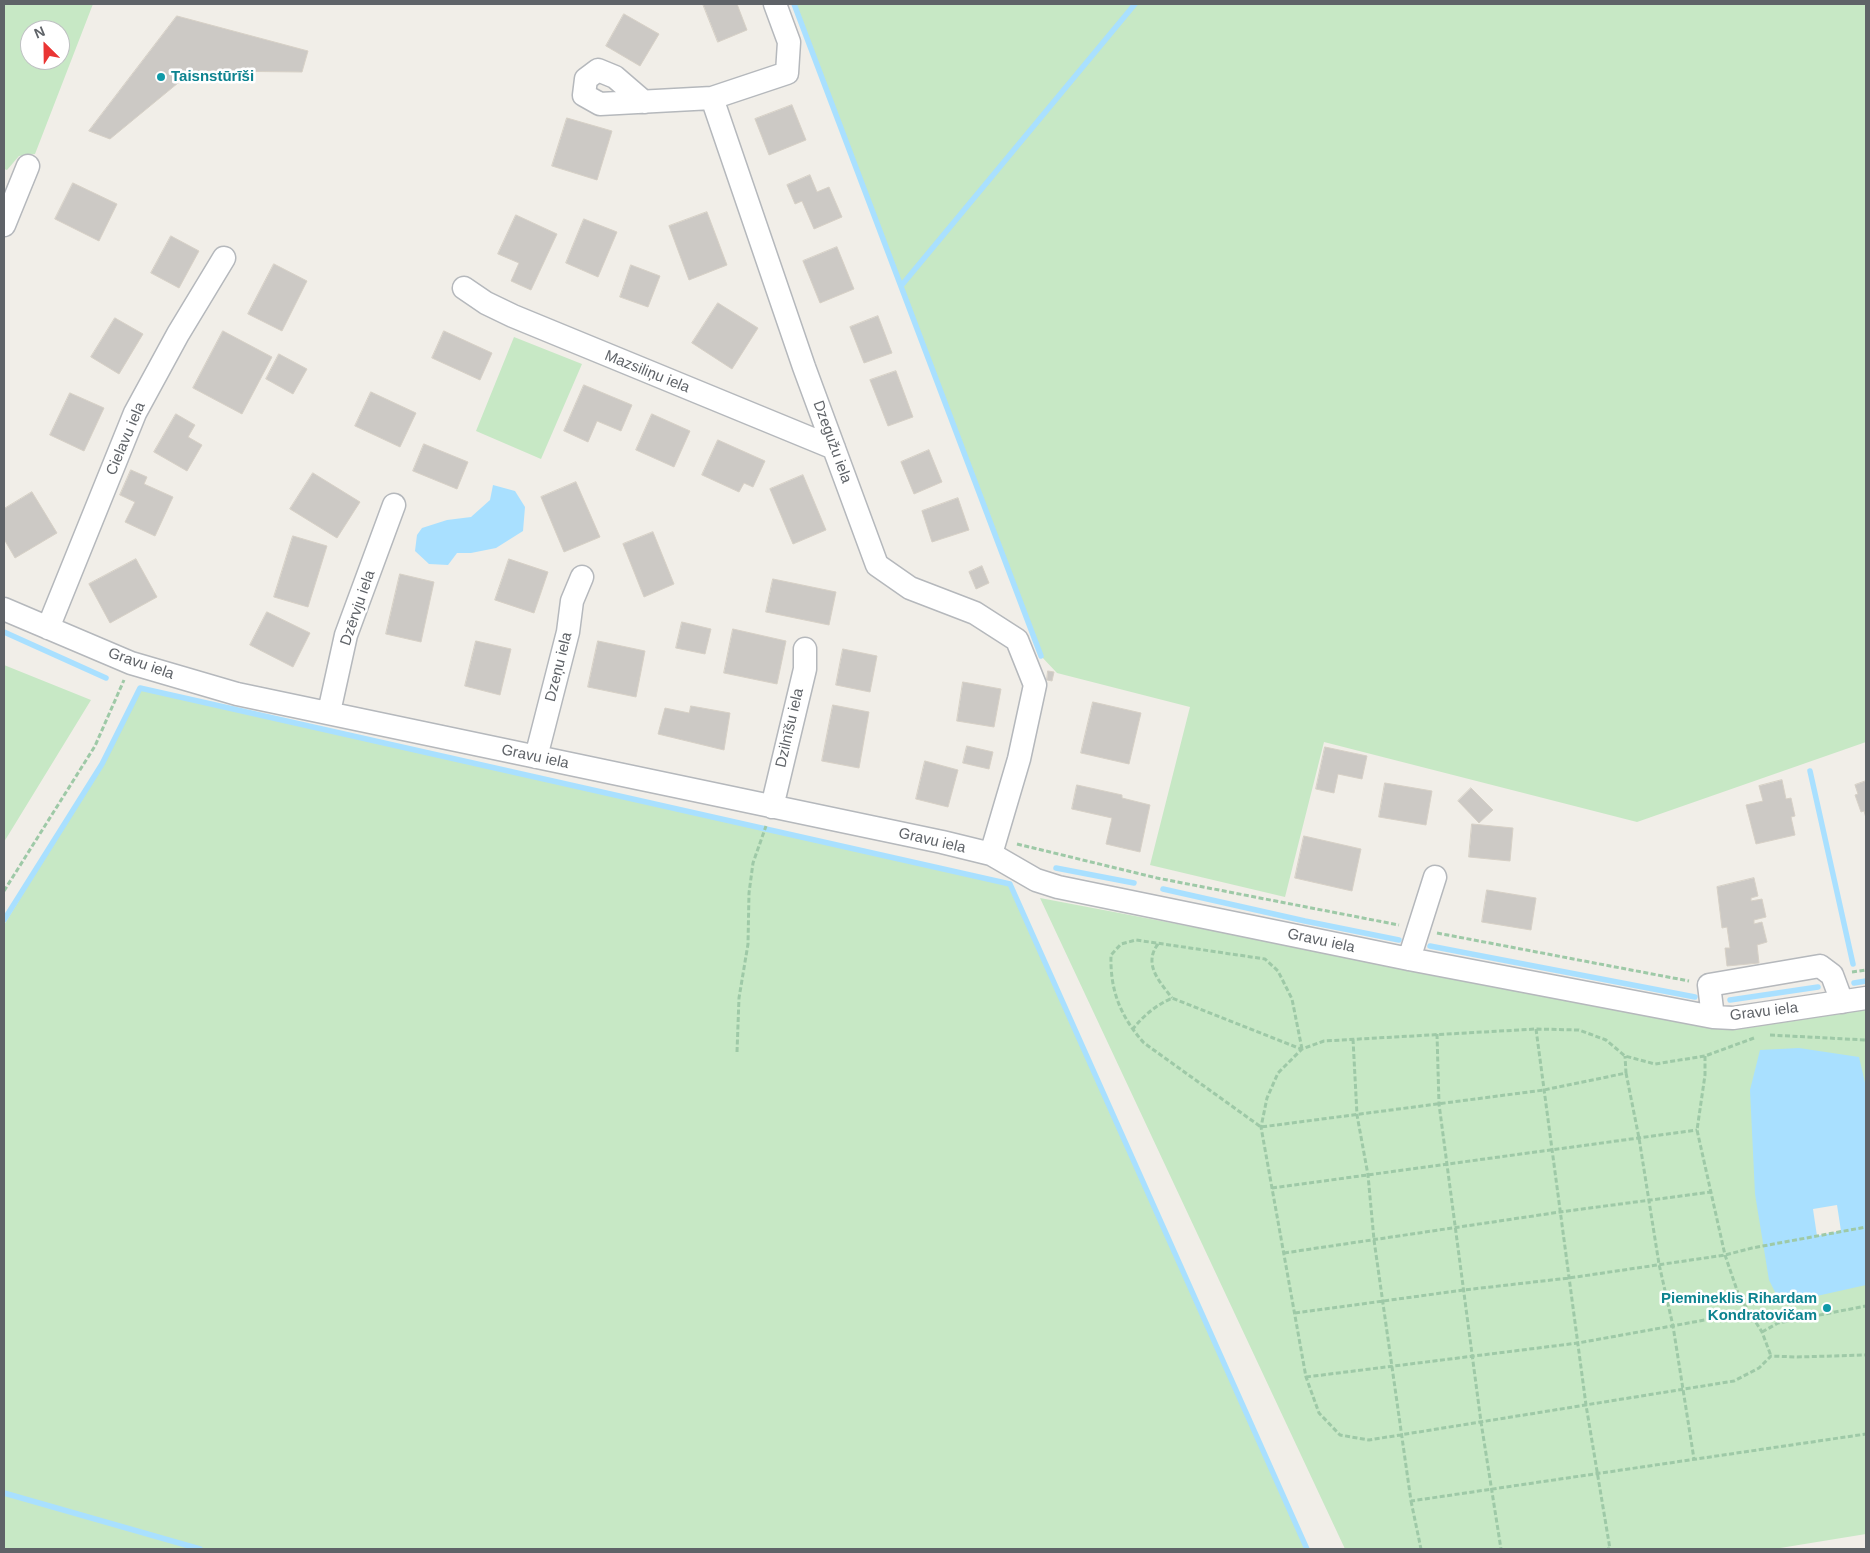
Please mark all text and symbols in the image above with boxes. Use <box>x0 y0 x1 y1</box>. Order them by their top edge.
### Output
north arrow <box>20 20 70 70</box>
text: N <box>32 23 47 41</box>
place label: Taisnstūrīši <box>171 68 254 86</box>
marker: Taisnstūrīši <box>155 71 167 83</box>
street label: Mazsiliņu iela <box>602 347 692 397</box>
street label: Dzegužu iela <box>809 398 855 486</box>
street label: Cielavu iela <box>103 400 149 478</box>
street label: Dzērvju iela <box>337 568 379 648</box>
street label: Dzeņu iela <box>542 630 576 704</box>
street label: Gravu iela <box>106 644 176 684</box>
street label: Dzilnīšu iela <box>772 687 808 769</box>
street label: Gravu iela <box>500 741 570 773</box>
street label: Gravu iela <box>897 825 967 857</box>
street label: Gravu iela <box>1286 925 1356 957</box>
street label: Gravu iela <box>1729 999 1799 1025</box>
place label: Piemineklis Rihardam Kondratovičam <box>1661 1290 1817 1325</box>
marker: Piemineklis Rihardam Kondratovičam <box>1821 1302 1833 1314</box>

